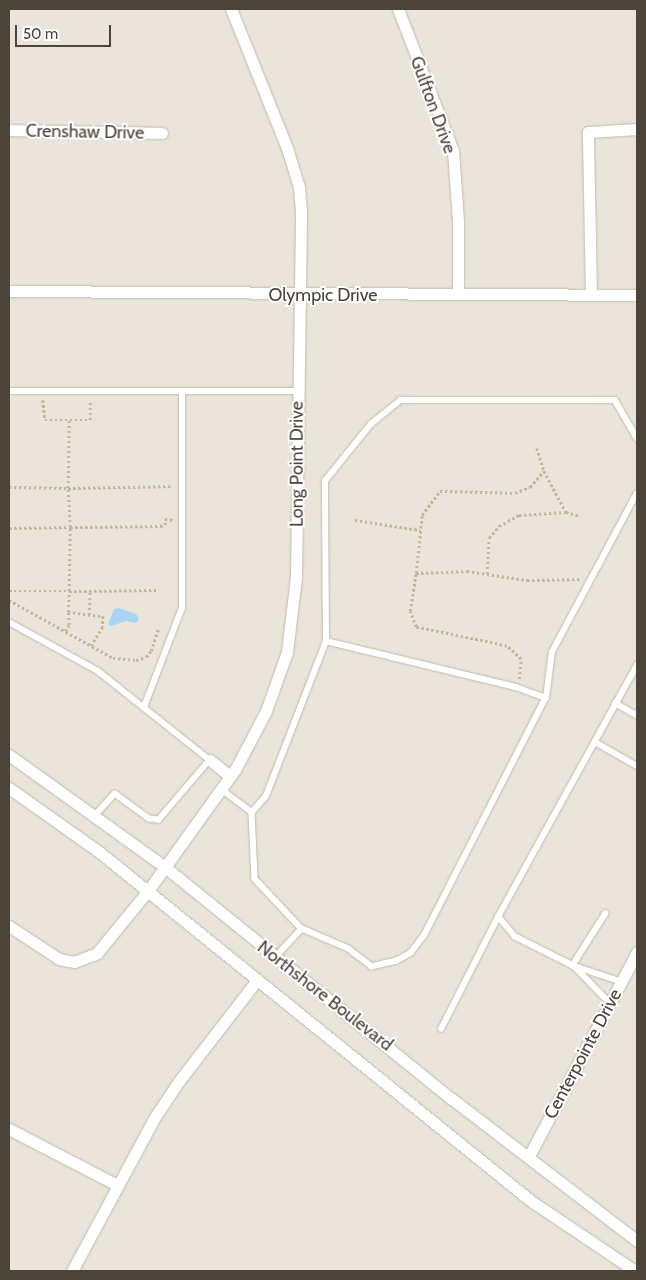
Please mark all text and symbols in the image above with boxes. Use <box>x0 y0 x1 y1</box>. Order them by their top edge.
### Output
scale bar <box>18 15 114 47</box>
text: 50 m <box>23 25 58 43</box>
street label: Gulfton Drive <box>405 53 461 157</box>
street label: Crenshaw Drive <box>25 120 145 144</box>
street label: Olympic Drive <box>268 284 378 306</box>
street label: Long Point Drive <box>286 401 308 527</box>
street label: Northshore Boulevard <box>253 936 397 1056</box>
street label: Centerpointe Drive <box>540 985 626 1123</box>

